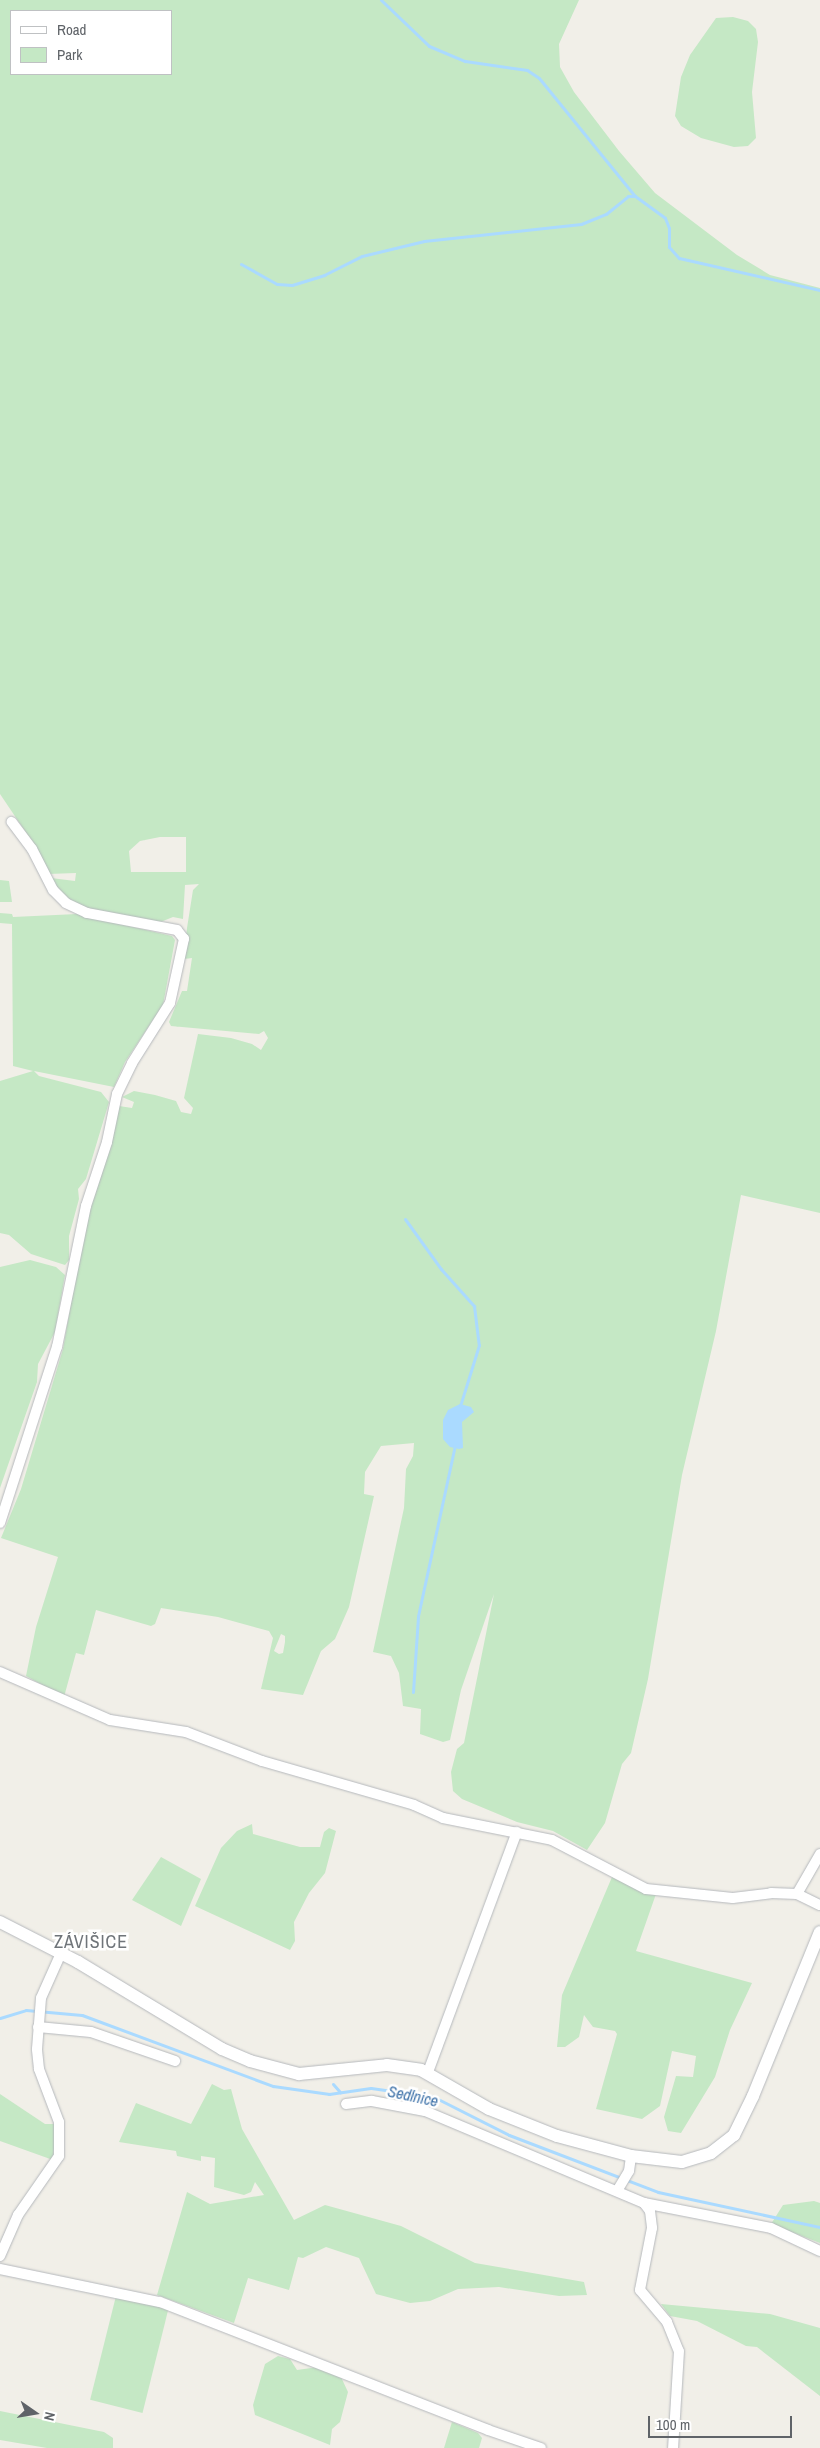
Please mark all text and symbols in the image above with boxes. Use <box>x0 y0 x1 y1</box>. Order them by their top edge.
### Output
legend <box>10 10 172 75</box>
text: Road <box>57 19 86 40</box>
text: Park <box>57 44 82 65</box>
district label: ZÁVIŠICE <box>53 1931 129 1953</box>
water label: Sedlnice <box>386 2081 440 2111</box>
north arrow <box>10 2388 60 2438</box>
scale bar <box>650 2406 794 2438</box>
text: N <box>40 2410 59 2422</box>
text: 100 m <box>656 2414 690 2435</box>

